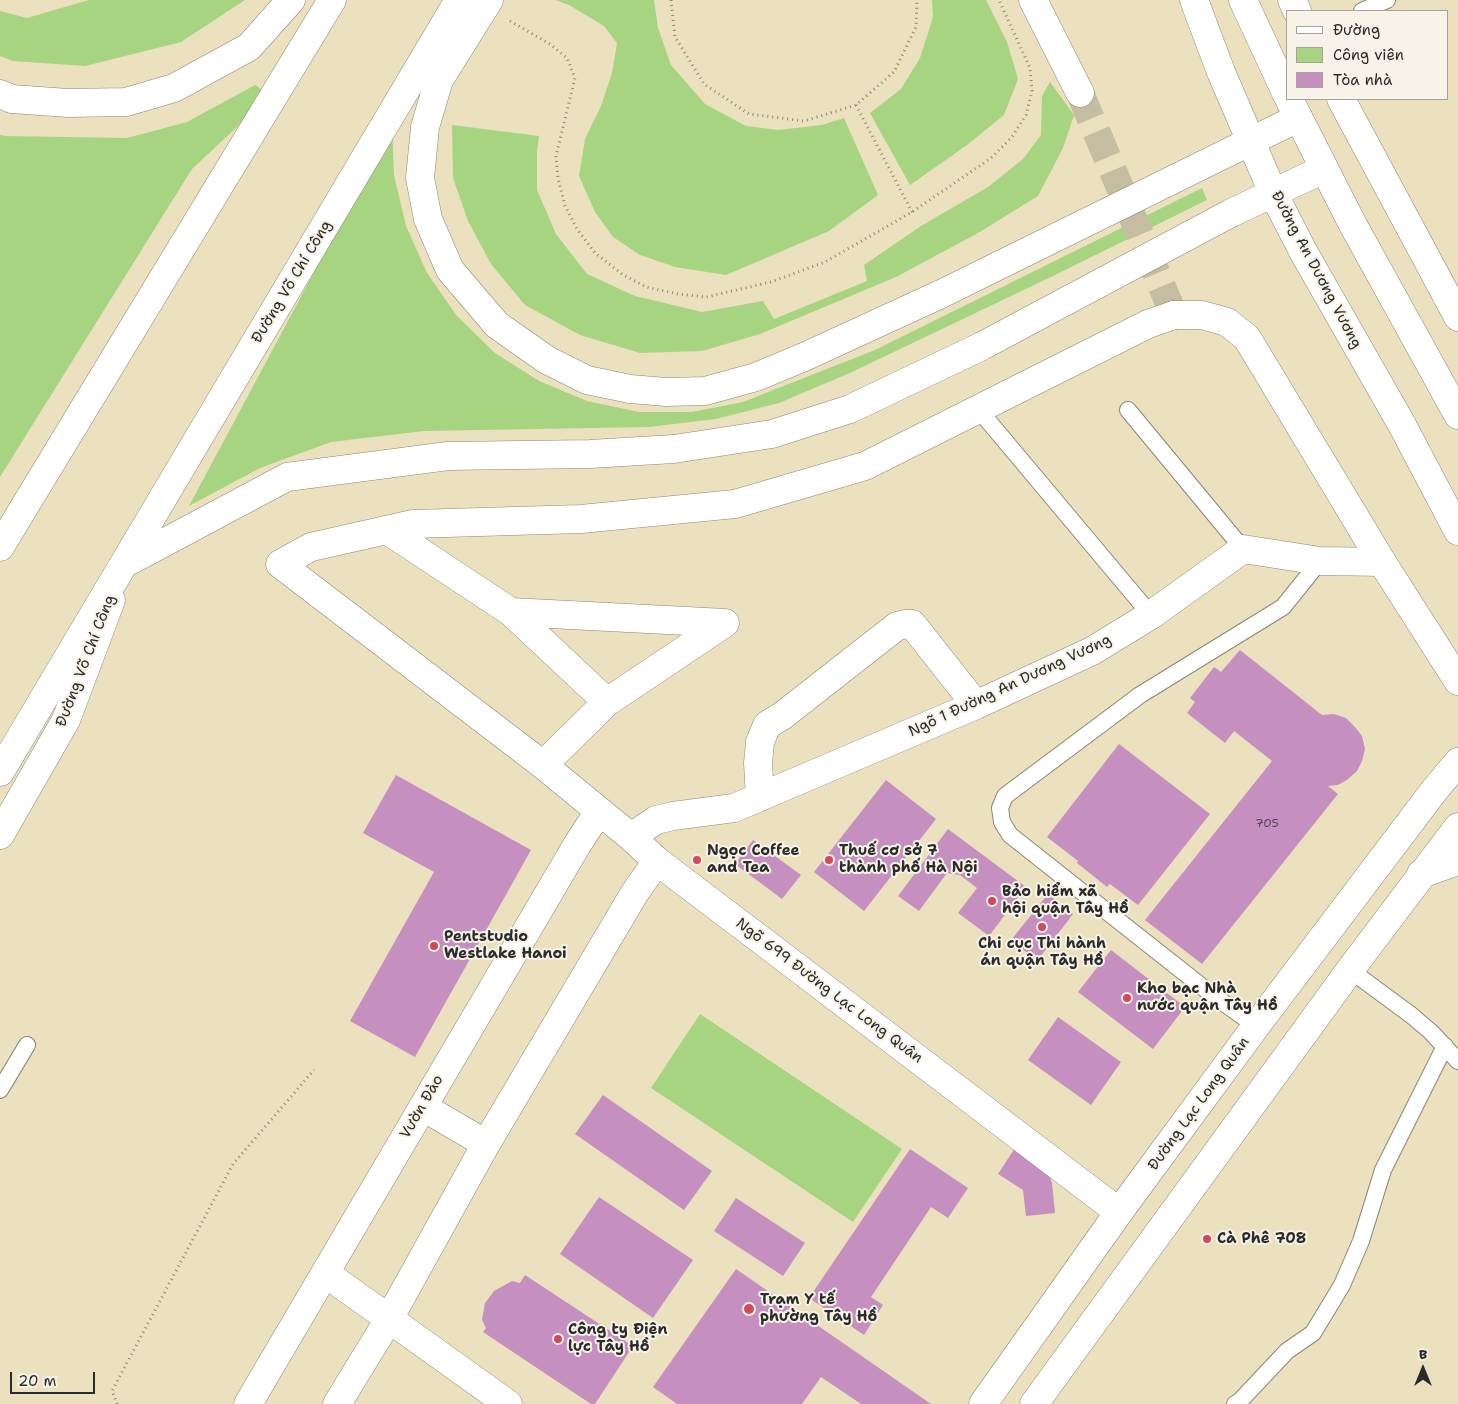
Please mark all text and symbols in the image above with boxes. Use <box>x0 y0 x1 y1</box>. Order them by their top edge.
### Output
legend <box>1286 10 1448 100</box>
text: Đường <box>1333 20 1380 40</box>
text: Công viên <box>1333 45 1404 65</box>
text: Tòa nhà <box>1333 70 1392 90</box>
street label: Đường An Dương Vương <box>1267 188 1365 352</box>
street label: Đường Võ Chí Công <box>248 217 336 347</box>
street label: Đường Võ Chí Công <box>53 593 119 729</box>
street label: Ngõ 1 Đường An Dương Vương <box>906 631 1114 741</box>
house number: 705 <box>1255 817 1279 831</box>
place label: Ngọc Coffee and Tea <box>707 842 800 877</box>
place label: Thuế cơ sở 7 thành phố Hà Nội <box>839 842 978 877</box>
marker: Ngọc Coffee and Tea <box>691 854 703 866</box>
marker: Thuế cơ sở 7 thành phố Hà Nội <box>823 854 835 866</box>
place label: Bảo hiểm xã hội quận Tây Hồ <box>1002 883 1129 918</box>
marker: Bảo hiểm xã hội quận Tây Hồ <box>986 895 998 907</box>
street label: Ngõ 699 Đường Lạc Long Quân <box>732 915 926 1067</box>
marker: Chi cục Thi hành án quận Tây Hồ <box>1036 921 1048 933</box>
place label: Pentstudio Westlake Hanoi <box>444 928 567 963</box>
place label: Chi cục Thi hành án quận Tây Hồ <box>978 935 1106 970</box>
marker: Pentstudio Westlake Hanoi <box>428 940 440 952</box>
place label: Kho bạc Nhà nước quận Tây Hồ <box>1137 980 1278 1015</box>
marker: Kho bạc Nhà nước quận Tây Hồ <box>1121 992 1133 1004</box>
street label: Đường Lạc Long Quân <box>1145 1034 1253 1174</box>
street label: Vườn Đào <box>397 1072 447 1142</box>
place label: Cà Phê 708 <box>1217 1230 1306 1248</box>
marker: Cà Phê 708 <box>1201 1233 1213 1245</box>
place label: Trạm Y tế phường Tây Hồ <box>760 1291 877 1326</box>
marker: Trạm Y tế phường Tây Hồ <box>742 1302 756 1316</box>
place label: Công ty Điện lực Tây Hồ <box>568 1321 667 1356</box>
marker: Công ty Điện lực Tây Hồ <box>552 1333 564 1345</box>
north arrow <box>1398 1344 1448 1394</box>
text: B <box>1419 1345 1427 1363</box>
scale bar <box>12 1362 98 1394</box>
text: 20 m <box>18 1371 57 1391</box>

